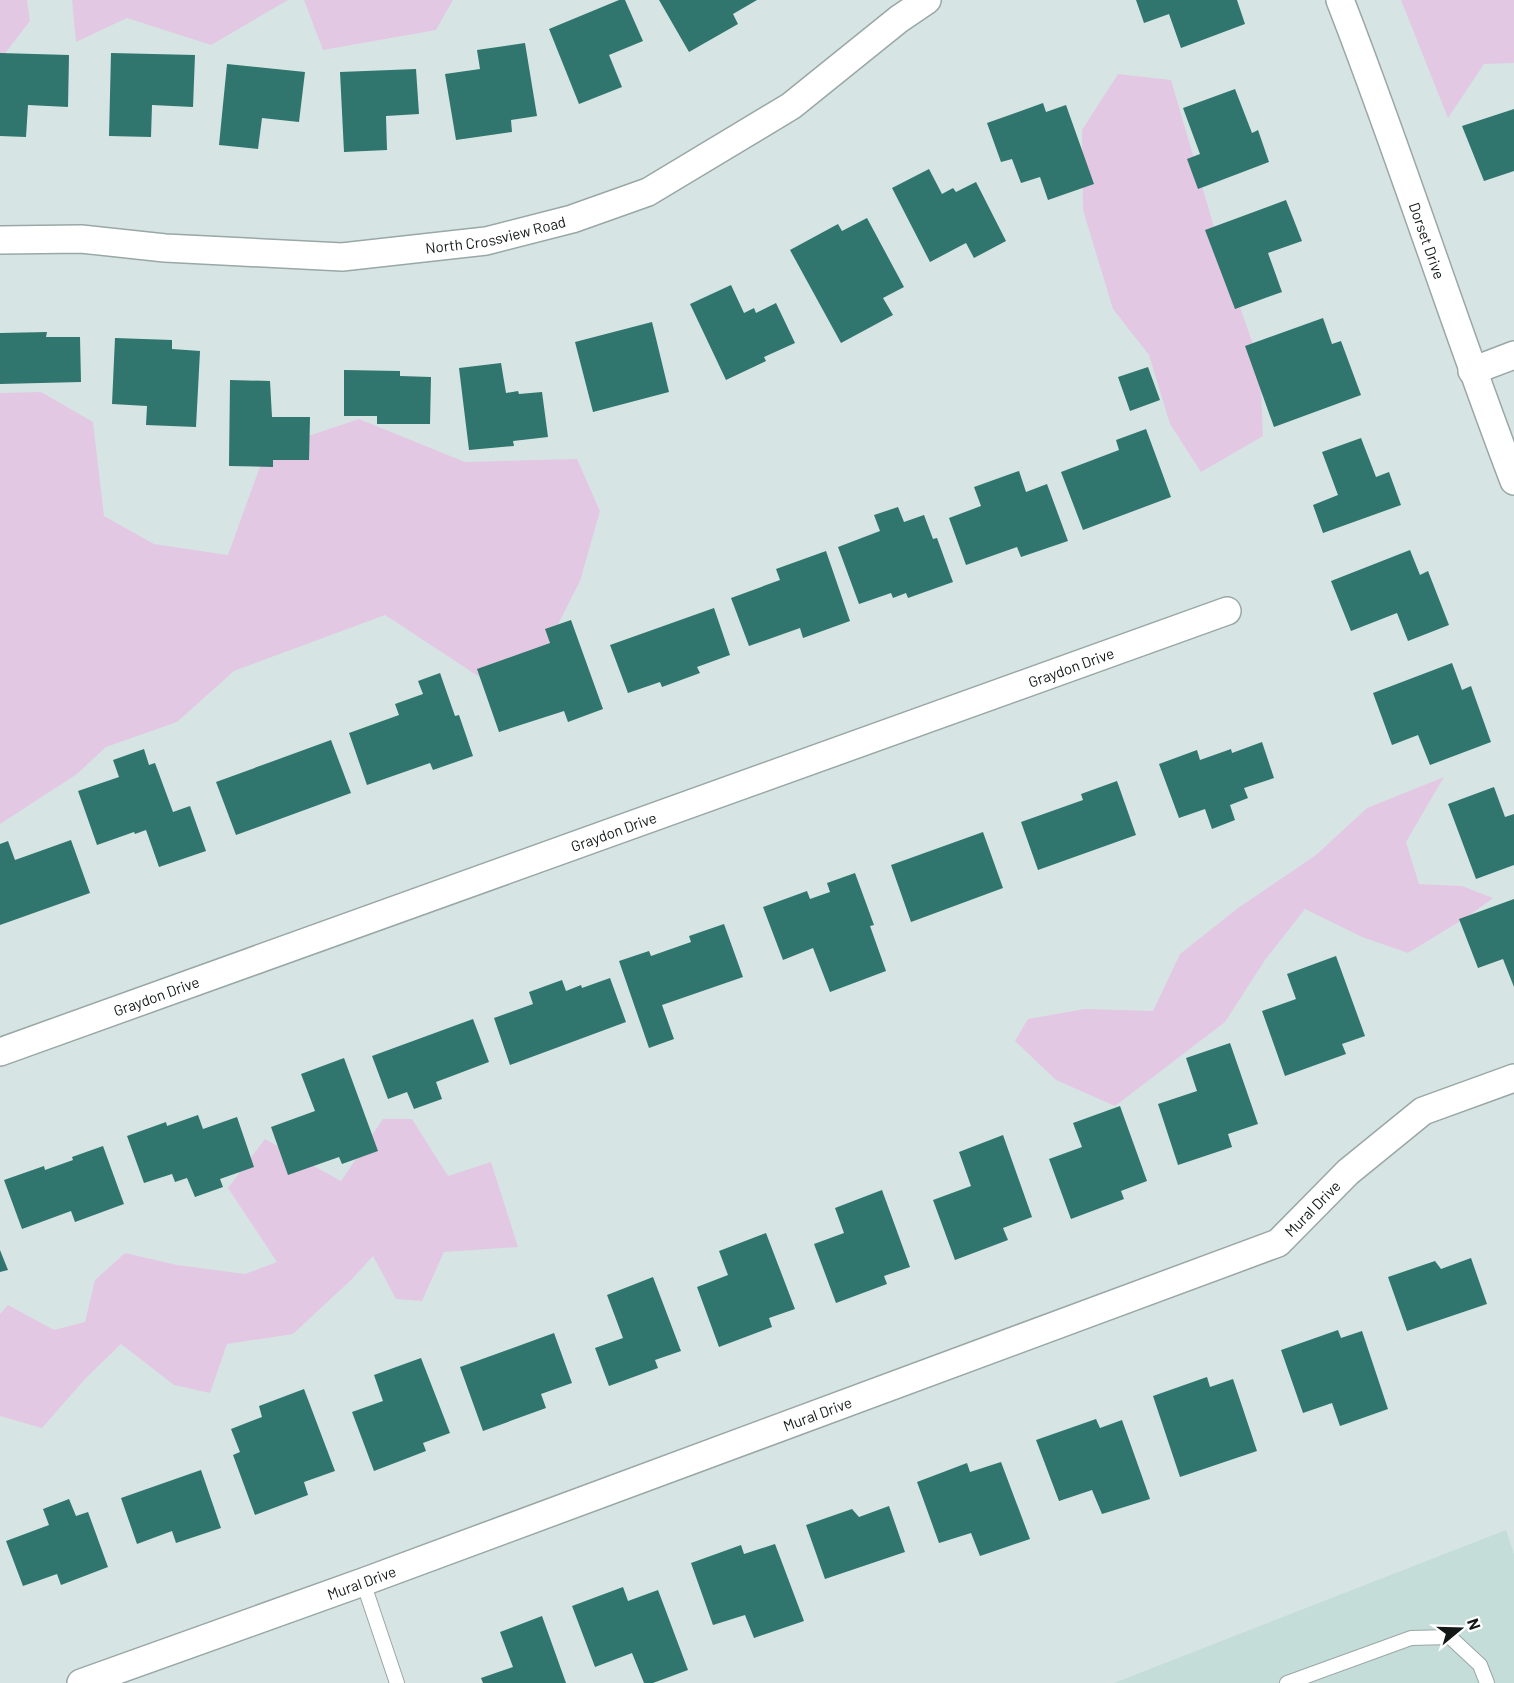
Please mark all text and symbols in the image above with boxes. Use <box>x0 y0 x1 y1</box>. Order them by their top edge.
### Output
street label: Dorset Drive <box>1406 200 1449 281</box>
street label: North Crossview Road <box>424 212 568 257</box>
street label: Graydon Drive <box>1026 643 1116 691</box>
street label: Graydon Drive <box>568 808 659 855</box>
street label: Graydon Drive <box>111 972 202 1020</box>
street label: Mural Drive <box>1281 1176 1344 1240</box>
street label: Mural Drive <box>780 1393 854 1435</box>
street label: Mural Drive <box>325 1562 398 1603</box>
north arrow <box>1430 1599 1490 1659</box>
text: N <box>1464 1616 1485 1632</box>

